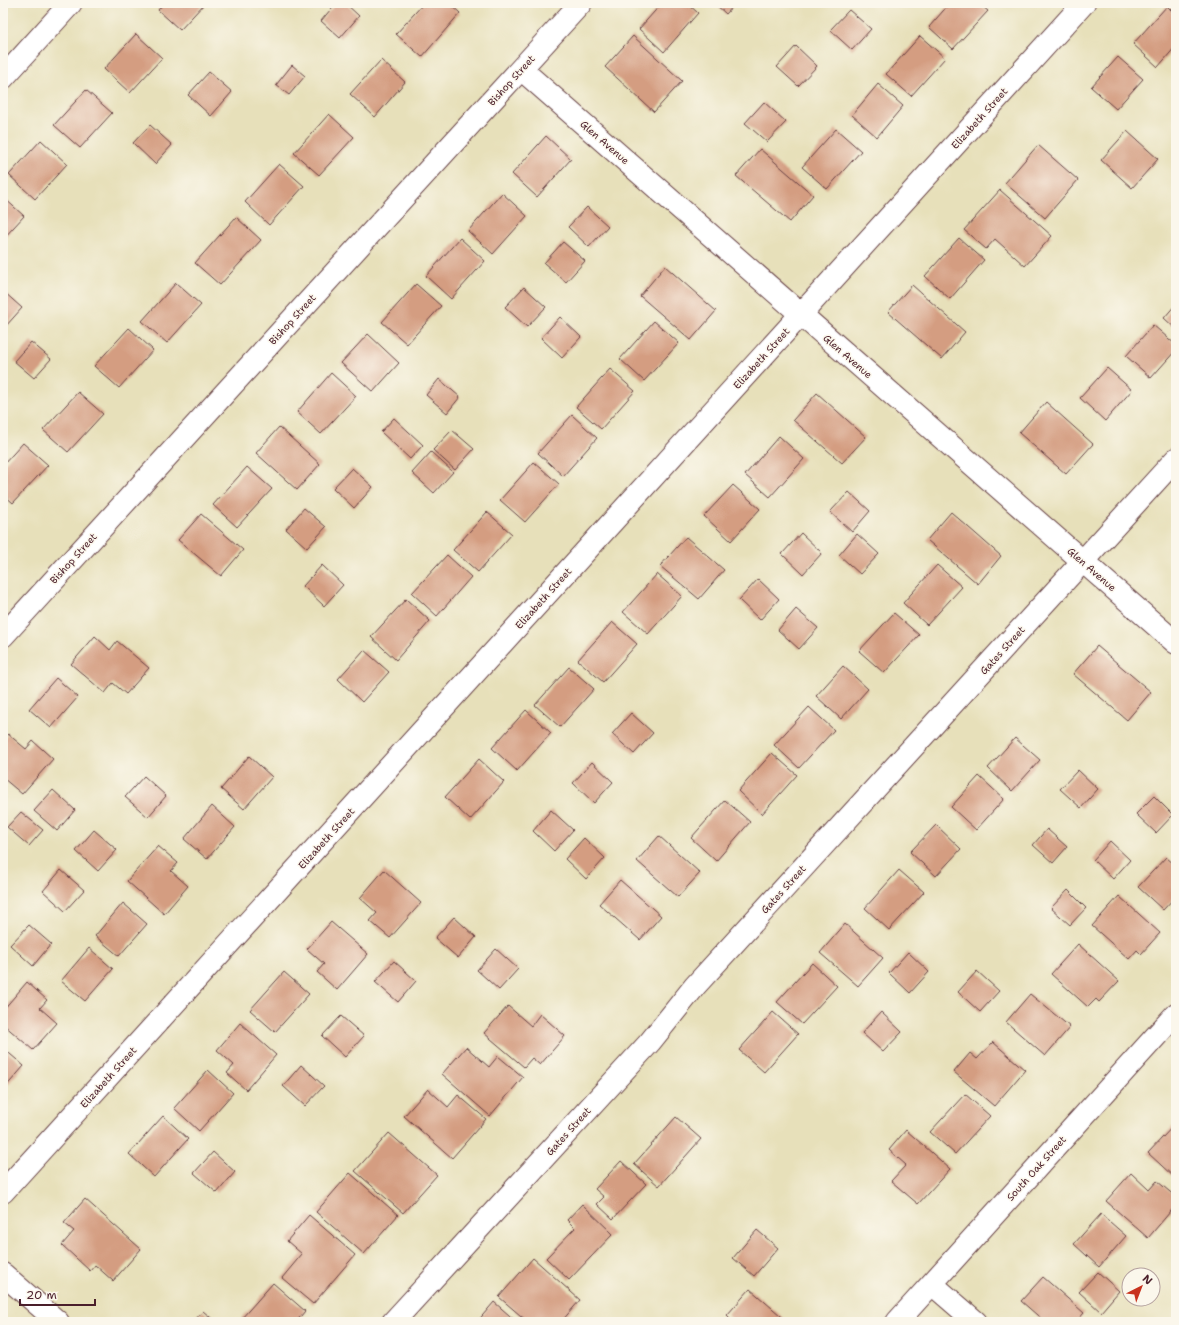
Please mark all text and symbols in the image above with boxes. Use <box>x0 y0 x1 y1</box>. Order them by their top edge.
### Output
street label: Bishop Street <box>485 52 538 108</box>
street label: Elizabeth Street <box>948 85 1010 152</box>
street label: Glen Avenue <box>577 118 632 167</box>
street label: Bishop Street <box>266 291 319 347</box>
street label: Elizabeth Street <box>730 325 792 392</box>
street label: Glen Avenue <box>820 332 875 381</box>
street label: Bishop Street <box>47 530 100 586</box>
street label: Glen Avenue <box>1064 545 1119 594</box>
street label: Elizabeth Street <box>512 565 574 632</box>
street label: Gates Street <box>977 623 1028 677</box>
street label: Elizabeth Street <box>295 805 357 872</box>
street label: Gates Street <box>758 862 809 916</box>
street label: Elizabeth Street <box>77 1044 139 1111</box>
street label: Gates Street <box>543 1104 594 1158</box>
street label: South Oak Street <box>1004 1133 1069 1204</box>
north arrow <box>1121 1267 1161 1307</box>
text: N <box>1139 1271 1156 1289</box>
scale bar <box>20 1281 95 1307</box>
text: 20 m <box>26 1287 57 1303</box>

